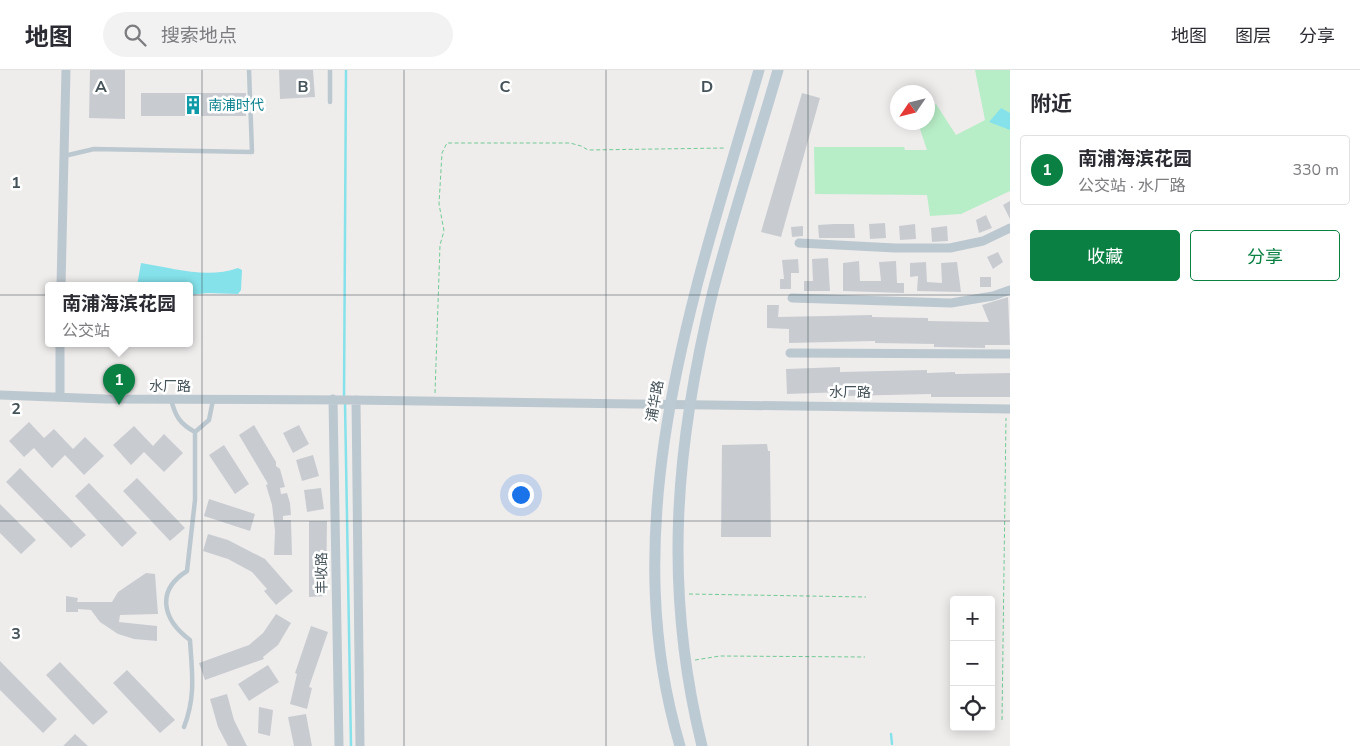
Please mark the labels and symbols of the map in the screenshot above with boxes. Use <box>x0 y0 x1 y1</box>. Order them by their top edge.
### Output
text: A <box>95 76 107 98</box>
text: B <box>297 76 309 98</box>
text: C <box>500 76 511 98</box>
text: D <box>701 76 713 98</box>
north arrow <box>890 85 935 130</box>
building icon: 南浦时代 <box>182 94 204 116</box>
place label: 南浦时代 <box>208 96 264 115</box>
text: 1 <box>11 172 21 194</box>
pin: 1 <box>103 364 135 405</box>
street label: 水厂路 <box>149 377 191 396</box>
street label: 浦华路 <box>642 379 668 423</box>
street label: 水厂路 <box>829 383 871 402</box>
text: 2 <box>11 398 21 420</box>
your location <box>508 482 534 508</box>
street label: 丰收路 <box>312 552 332 594</box>
text: 3 <box>11 623 21 645</box>

